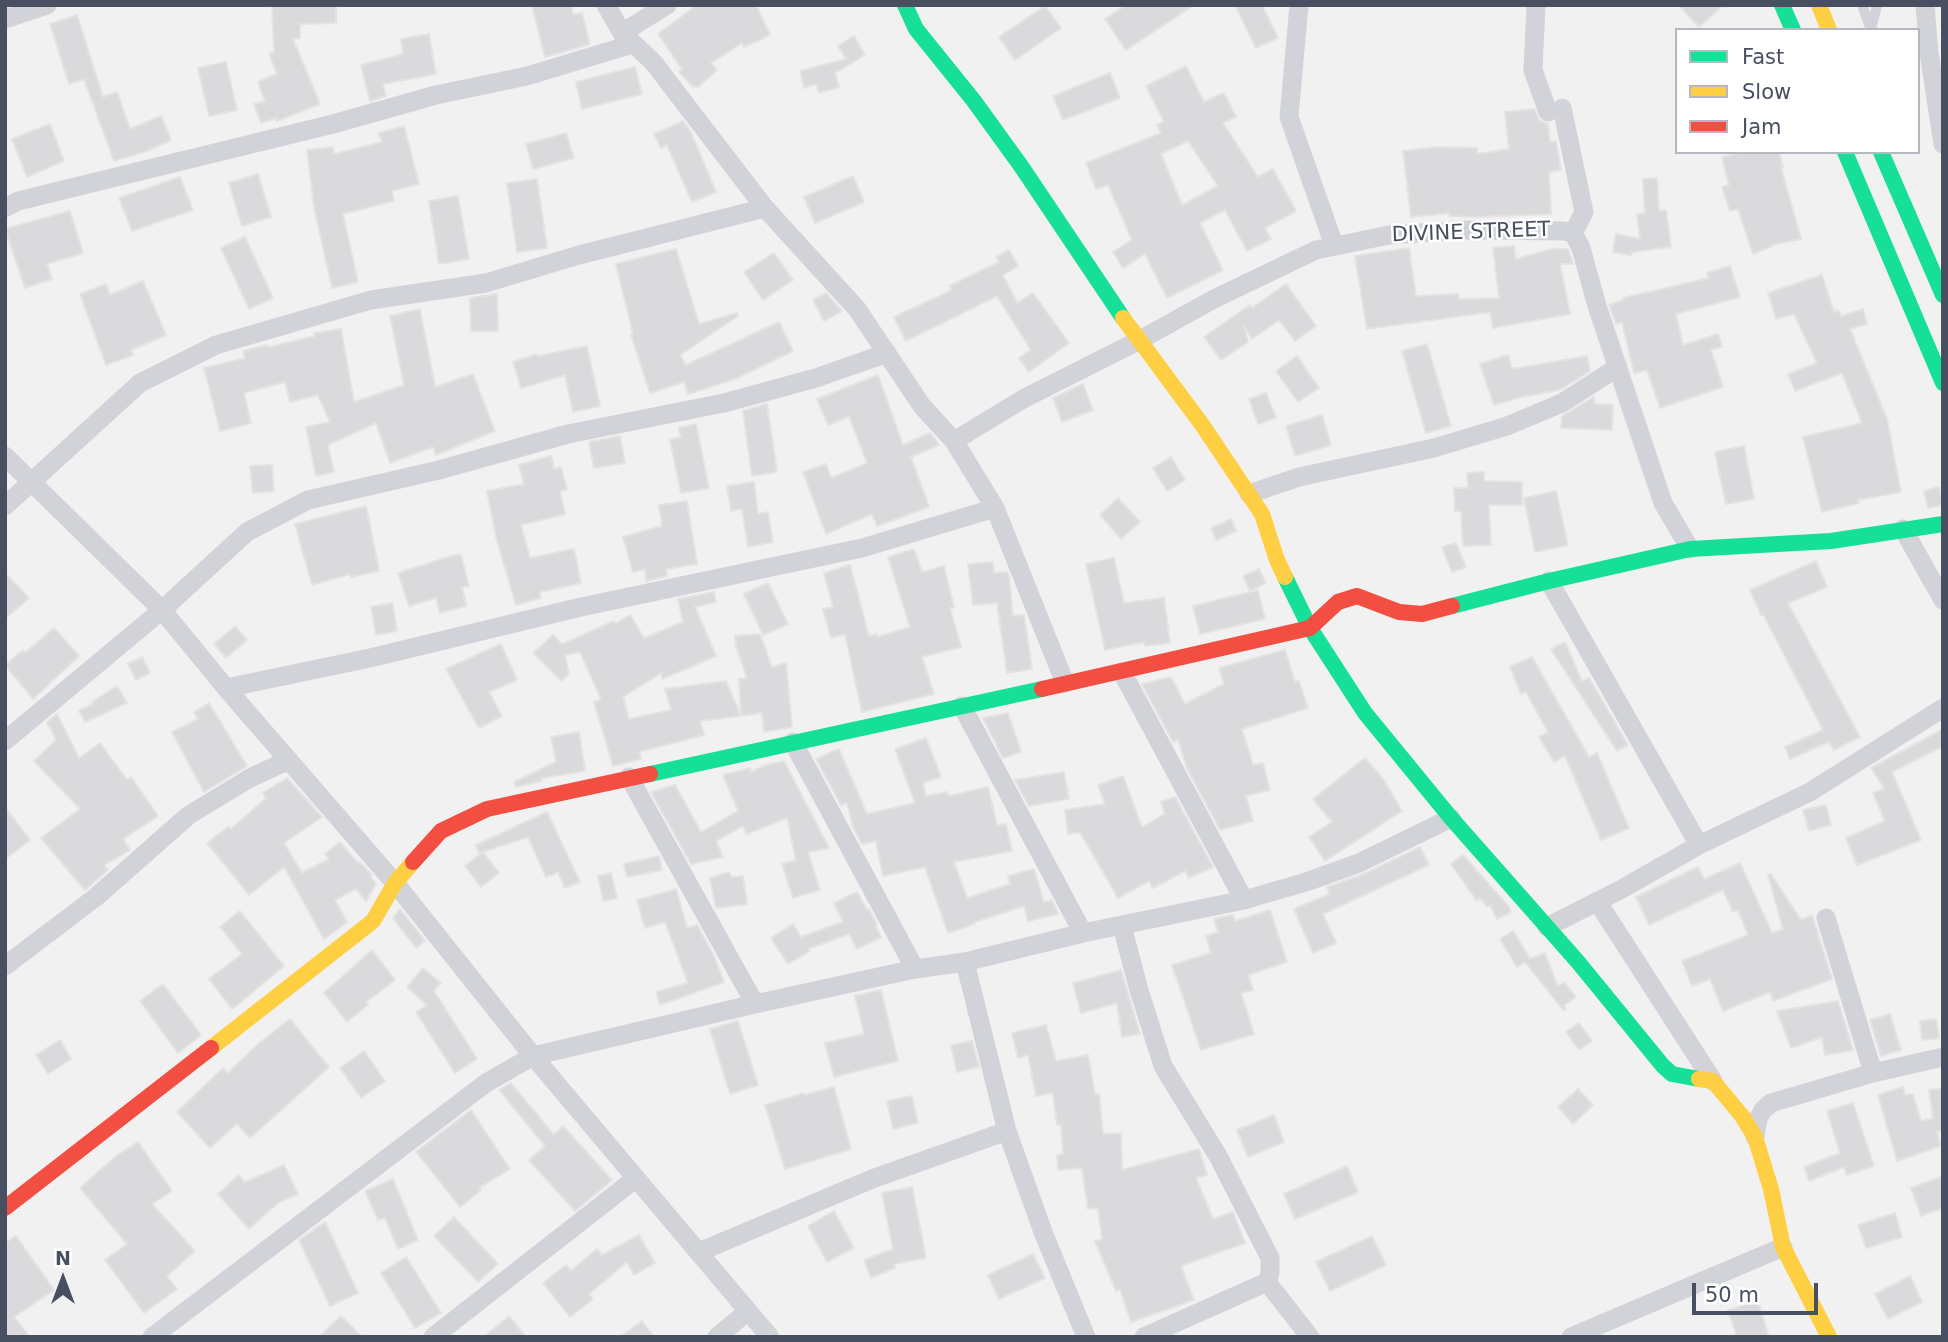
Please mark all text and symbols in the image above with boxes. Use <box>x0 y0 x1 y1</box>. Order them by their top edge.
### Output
legend <box>1675 28 1920 154</box>
text: Fast <box>1742 45 1784 69</box>
text: Slow <box>1742 80 1791 104</box>
text: Jam <box>1742 115 1782 139</box>
street label: DIVINE STREET <box>1391 218 1551 248</box>
north arrow <box>28 1244 98 1314</box>
text: N <box>55 1247 71 1269</box>
scale bar <box>1696 1268 1822 1312</box>
text: 50 m <box>1705 1283 1759 1307</box>

